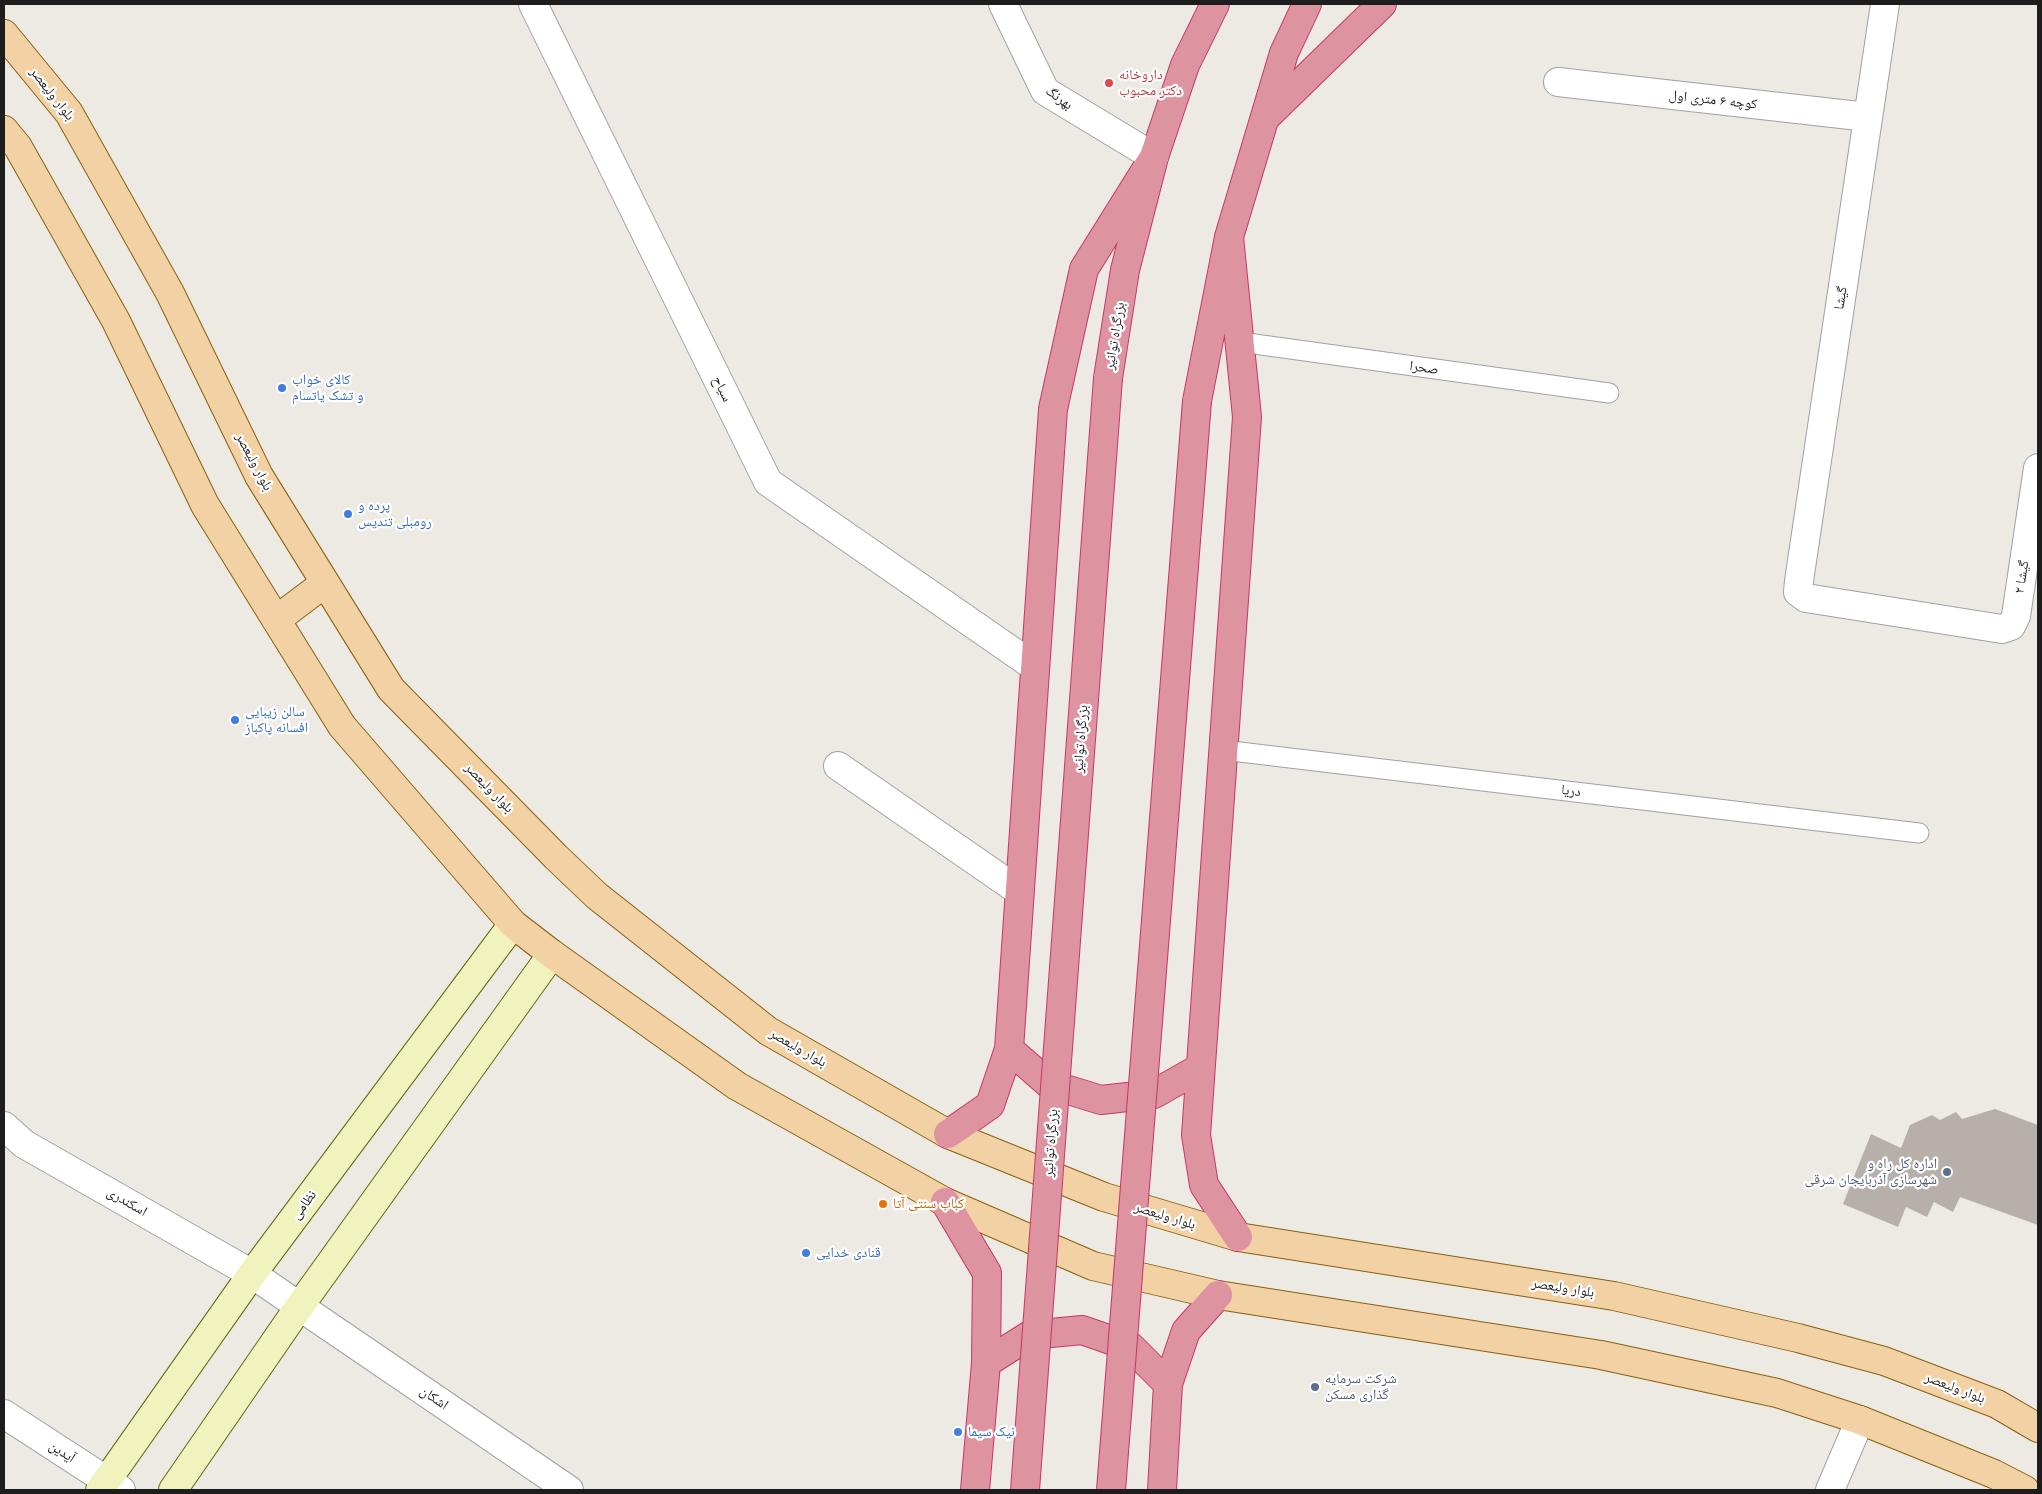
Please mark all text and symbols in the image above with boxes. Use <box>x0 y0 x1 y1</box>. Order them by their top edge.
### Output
street label: بلوار ولیعصر <box>26 64 78 124</box>
place label: داروخانه دکتر محبوب <box>1119 67 1182 100</box>
marker: داروخانه دکتر محبوب <box>1103 77 1115 89</box>
street label: بهرنگ <box>1042 83 1076 113</box>
street label: کوچه ۶ متری اول <box>1668 87 1758 113</box>
street label: گیشا <box>1831 285 1851 311</box>
street label: بزرگراه توانیر <box>1101 301 1129 371</box>
street label: صحرا <box>1408 358 1440 378</box>
place label: کالای خواب و تشک یاتسام <box>292 372 364 404</box>
street label: سیاح <box>709 373 735 405</box>
marker: کالای خواب و تشک یاتسام <box>276 382 288 394</box>
street label: بلوار ولیعصر <box>232 430 276 494</box>
place label: پرده و رومبلی تندیس <box>358 498 432 530</box>
marker: پرده و رومبلی تندیس <box>342 508 354 520</box>
street label: گیشا ۲ <box>2011 559 2033 595</box>
place label: سالن زیبایی افسانه پاکباز <box>245 704 308 736</box>
street label: بزرگراه توانیر <box>1070 704 1092 774</box>
marker: سالن زیبایی افسانه پاکباز <box>229 714 241 726</box>
street label: بلوار ولیعصر <box>461 759 517 817</box>
street label: دریا <box>1560 781 1582 801</box>
street label: بلوار ولیعصر <box>766 1025 830 1071</box>
street label: بزرگراه توانیر <box>1040 1108 1062 1178</box>
place label: اداره کل راه و شهرسازی آذربایجان شرقی <box>1805 1156 1937 1188</box>
marker: اداره کل راه و شهرسازی آذربایجان شرقی <box>1941 1166 1953 1178</box>
street label: اسکندری <box>104 1184 150 1220</box>
street label: نظامی <box>288 1187 320 1223</box>
place label: کباب سنتی آتا <box>893 1196 964 1212</box>
marker: کباب سنتی آتا <box>877 1198 889 1210</box>
street label: بلوار ولیعصر <box>1132 1199 1198 1233</box>
place label: قنادی خدایی <box>816 1245 881 1261</box>
marker: قنادی خدایی <box>800 1247 812 1259</box>
street label: بلوار ولیعصر <box>1531 1275 1595 1301</box>
street label: بلوار ولیعصر <box>1923 1369 1987 1407</box>
place label: شرکت سرمایه گذاری مسکن <box>1325 1371 1397 1404</box>
marker: شرکت سرمایه گذاری مسکن <box>1309 1381 1321 1393</box>
street label: اشکان <box>417 1382 451 1414</box>
place label: نیک سیما <box>968 1424 1015 1440</box>
marker: نیک سیما <box>952 1426 964 1438</box>
street label: آیدین <box>46 1437 78 1467</box>

